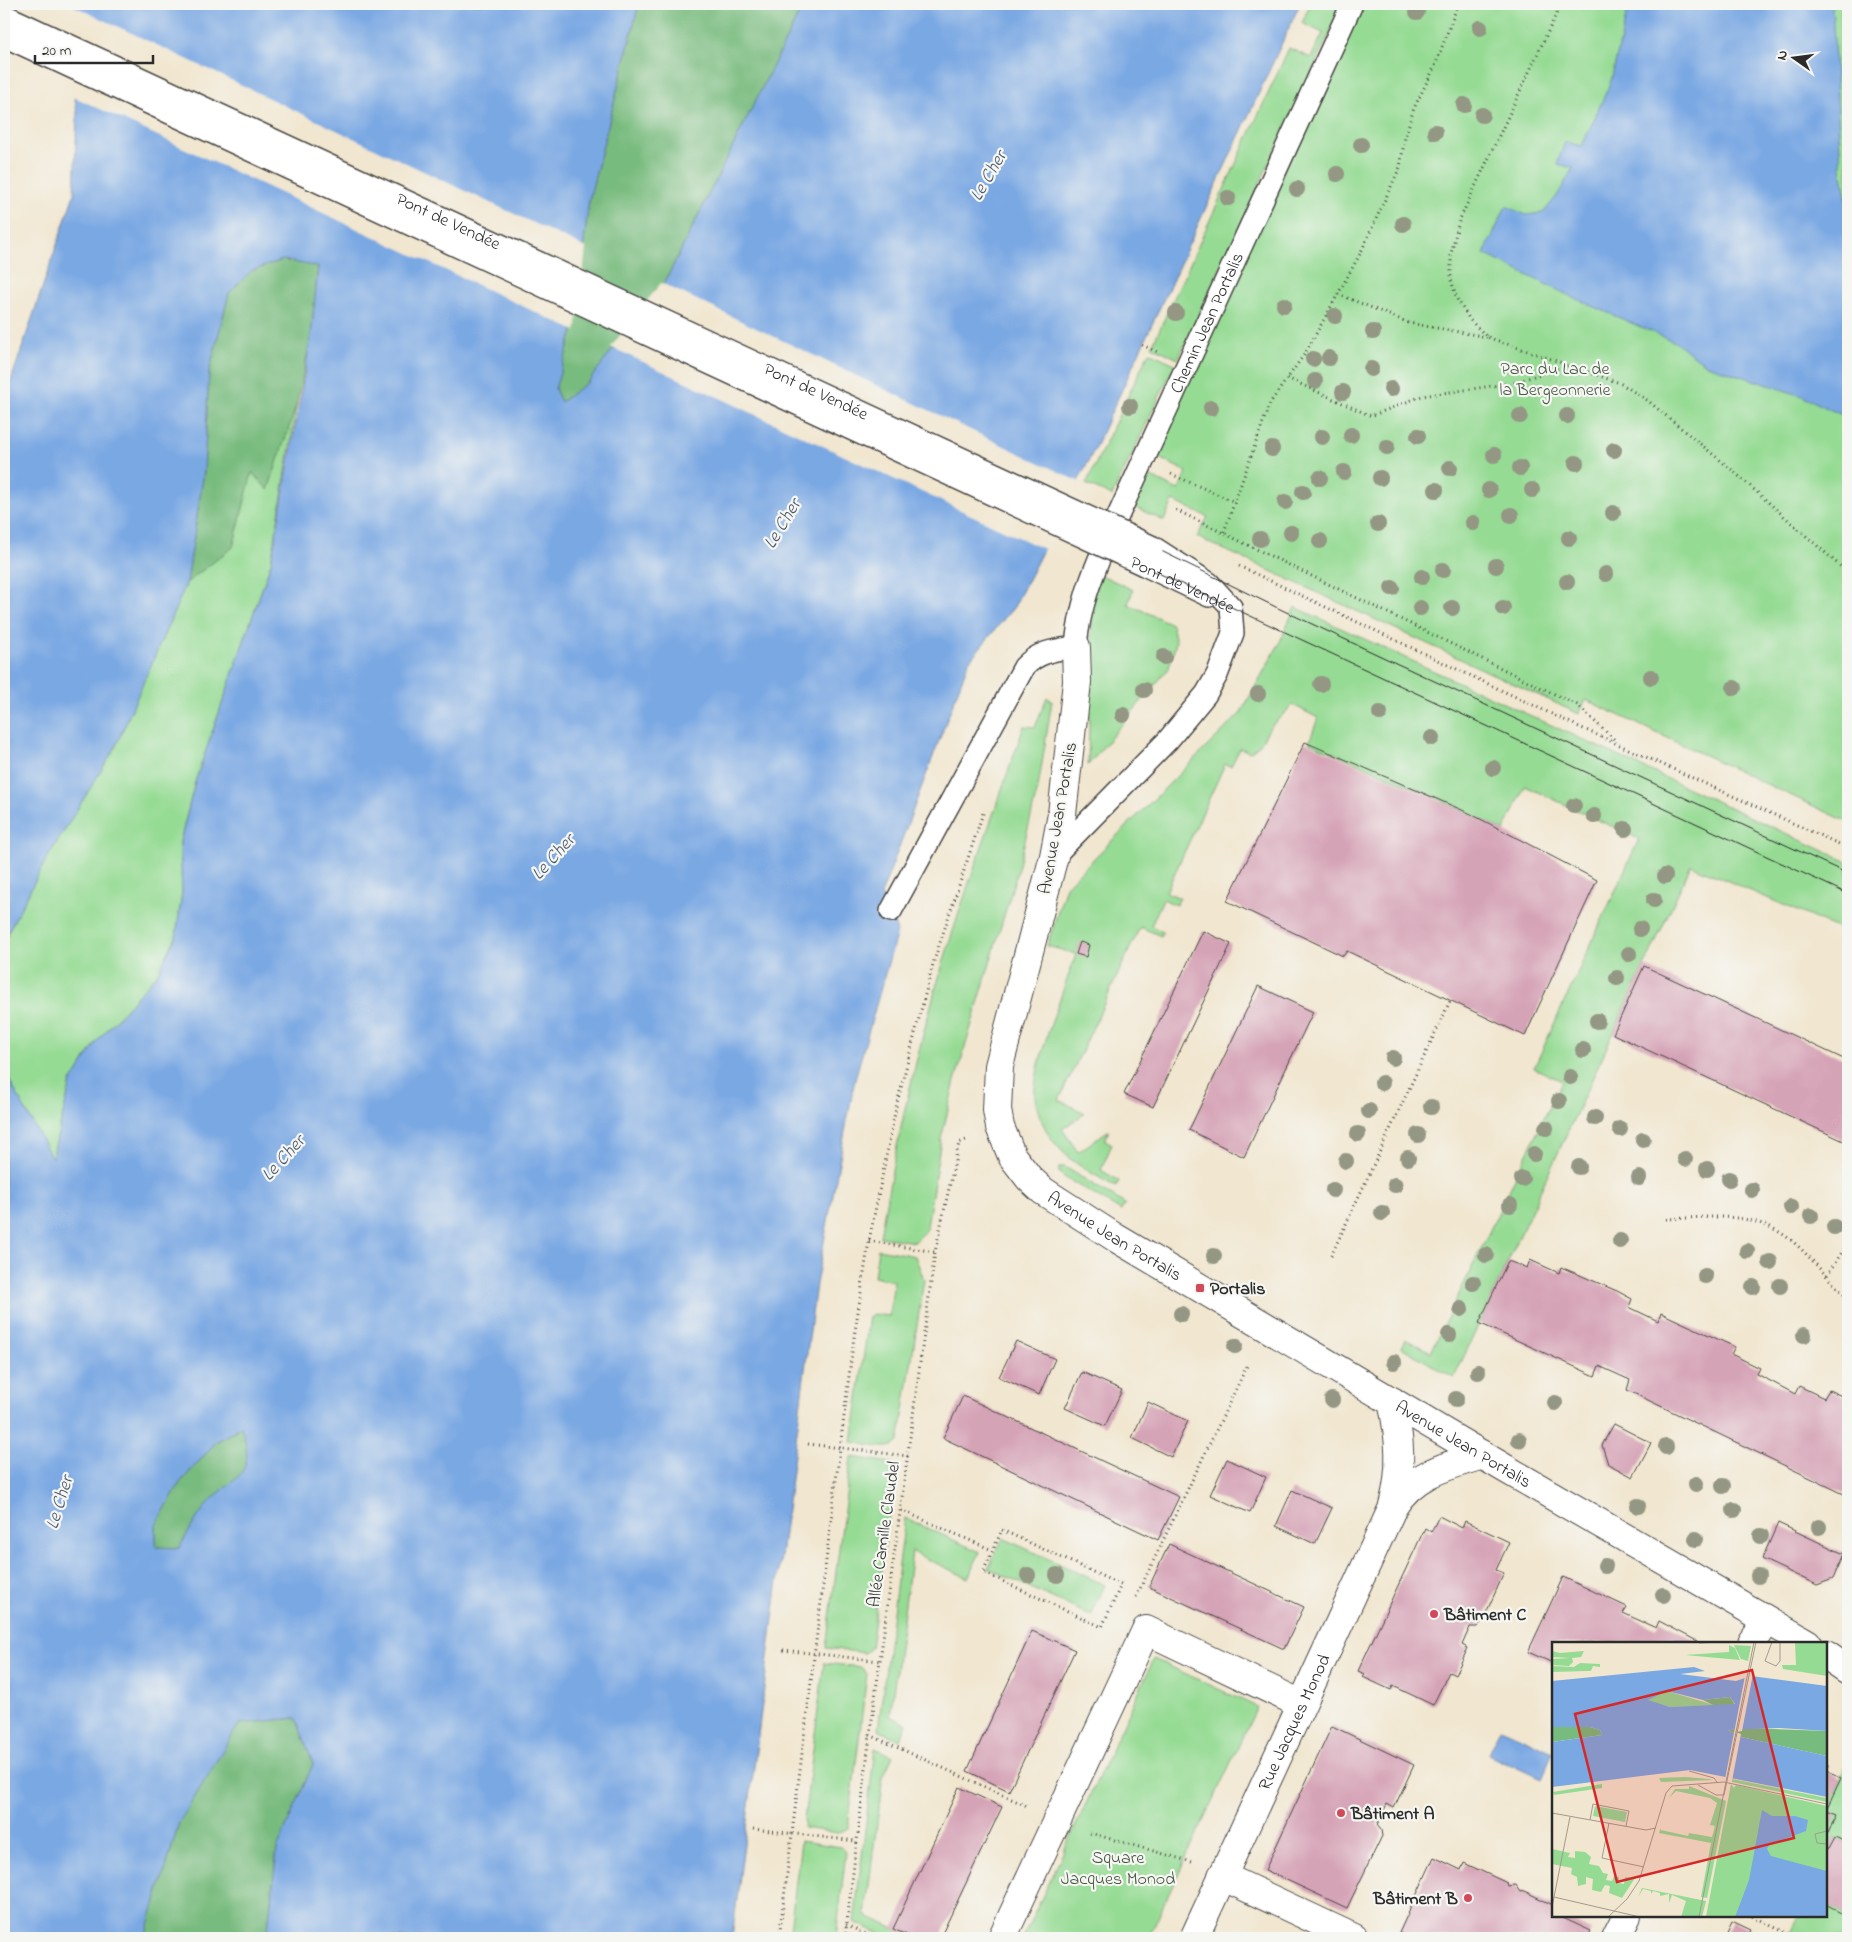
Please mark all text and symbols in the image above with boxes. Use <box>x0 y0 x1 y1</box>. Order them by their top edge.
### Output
scale bar <box>35 32 152 64</box>
north arrow <box>1770 32 1820 82</box>
text: 20 m <box>42 40 72 62</box>
text: N <box>1772 48 1794 62</box>
water label: Le Cher <box>964 144 1015 206</box>
street label: Pont de Vendée <box>391 187 505 259</box>
street label: Chemin Jean Portalis <box>1165 249 1252 398</box>
street label: Pont de Vendée <box>759 357 873 429</box>
park label: Parc du Lac de la Bergeonnerie <box>1499 357 1612 405</box>
water label: Le Cher <box>758 492 810 554</box>
street label: Pont de Vendée <box>1125 551 1239 622</box>
street label: Avenue Jean Portalis <box>1033 740 1085 896</box>
water label: Le Cher <box>526 827 583 887</box>
water label: Le Cher <box>256 1128 313 1188</box>
street label: Avenue Jean Portalis <box>1041 1186 1186 1289</box>
place label: Portalis <box>1210 1277 1265 1303</box>
marker: Portalis <box>1194 1282 1206 1294</box>
street label: Avenue Jean Portalis <box>1390 1395 1535 1496</box>
street label: Allée Camille Claudel <box>862 1460 908 1609</box>
water label: Le Cher <box>40 1471 82 1533</box>
place label: Bâtiment C <box>1443 1603 1527 1629</box>
marker: Bâtiment C <box>1428 1608 1440 1620</box>
inset map <box>1552 1642 1827 1917</box>
street label: Rue Jacques Monod <box>1253 1650 1338 1795</box>
place label: Bâtiment A <box>1350 1802 1435 1828</box>
marker: Bâtiment A <box>1335 1807 1347 1819</box>
park label: Square Jacques Monod <box>1061 1846 1175 1893</box>
place label: Bâtiment B <box>1372 1887 1458 1913</box>
marker: Bâtiment B <box>1462 1892 1474 1904</box>

